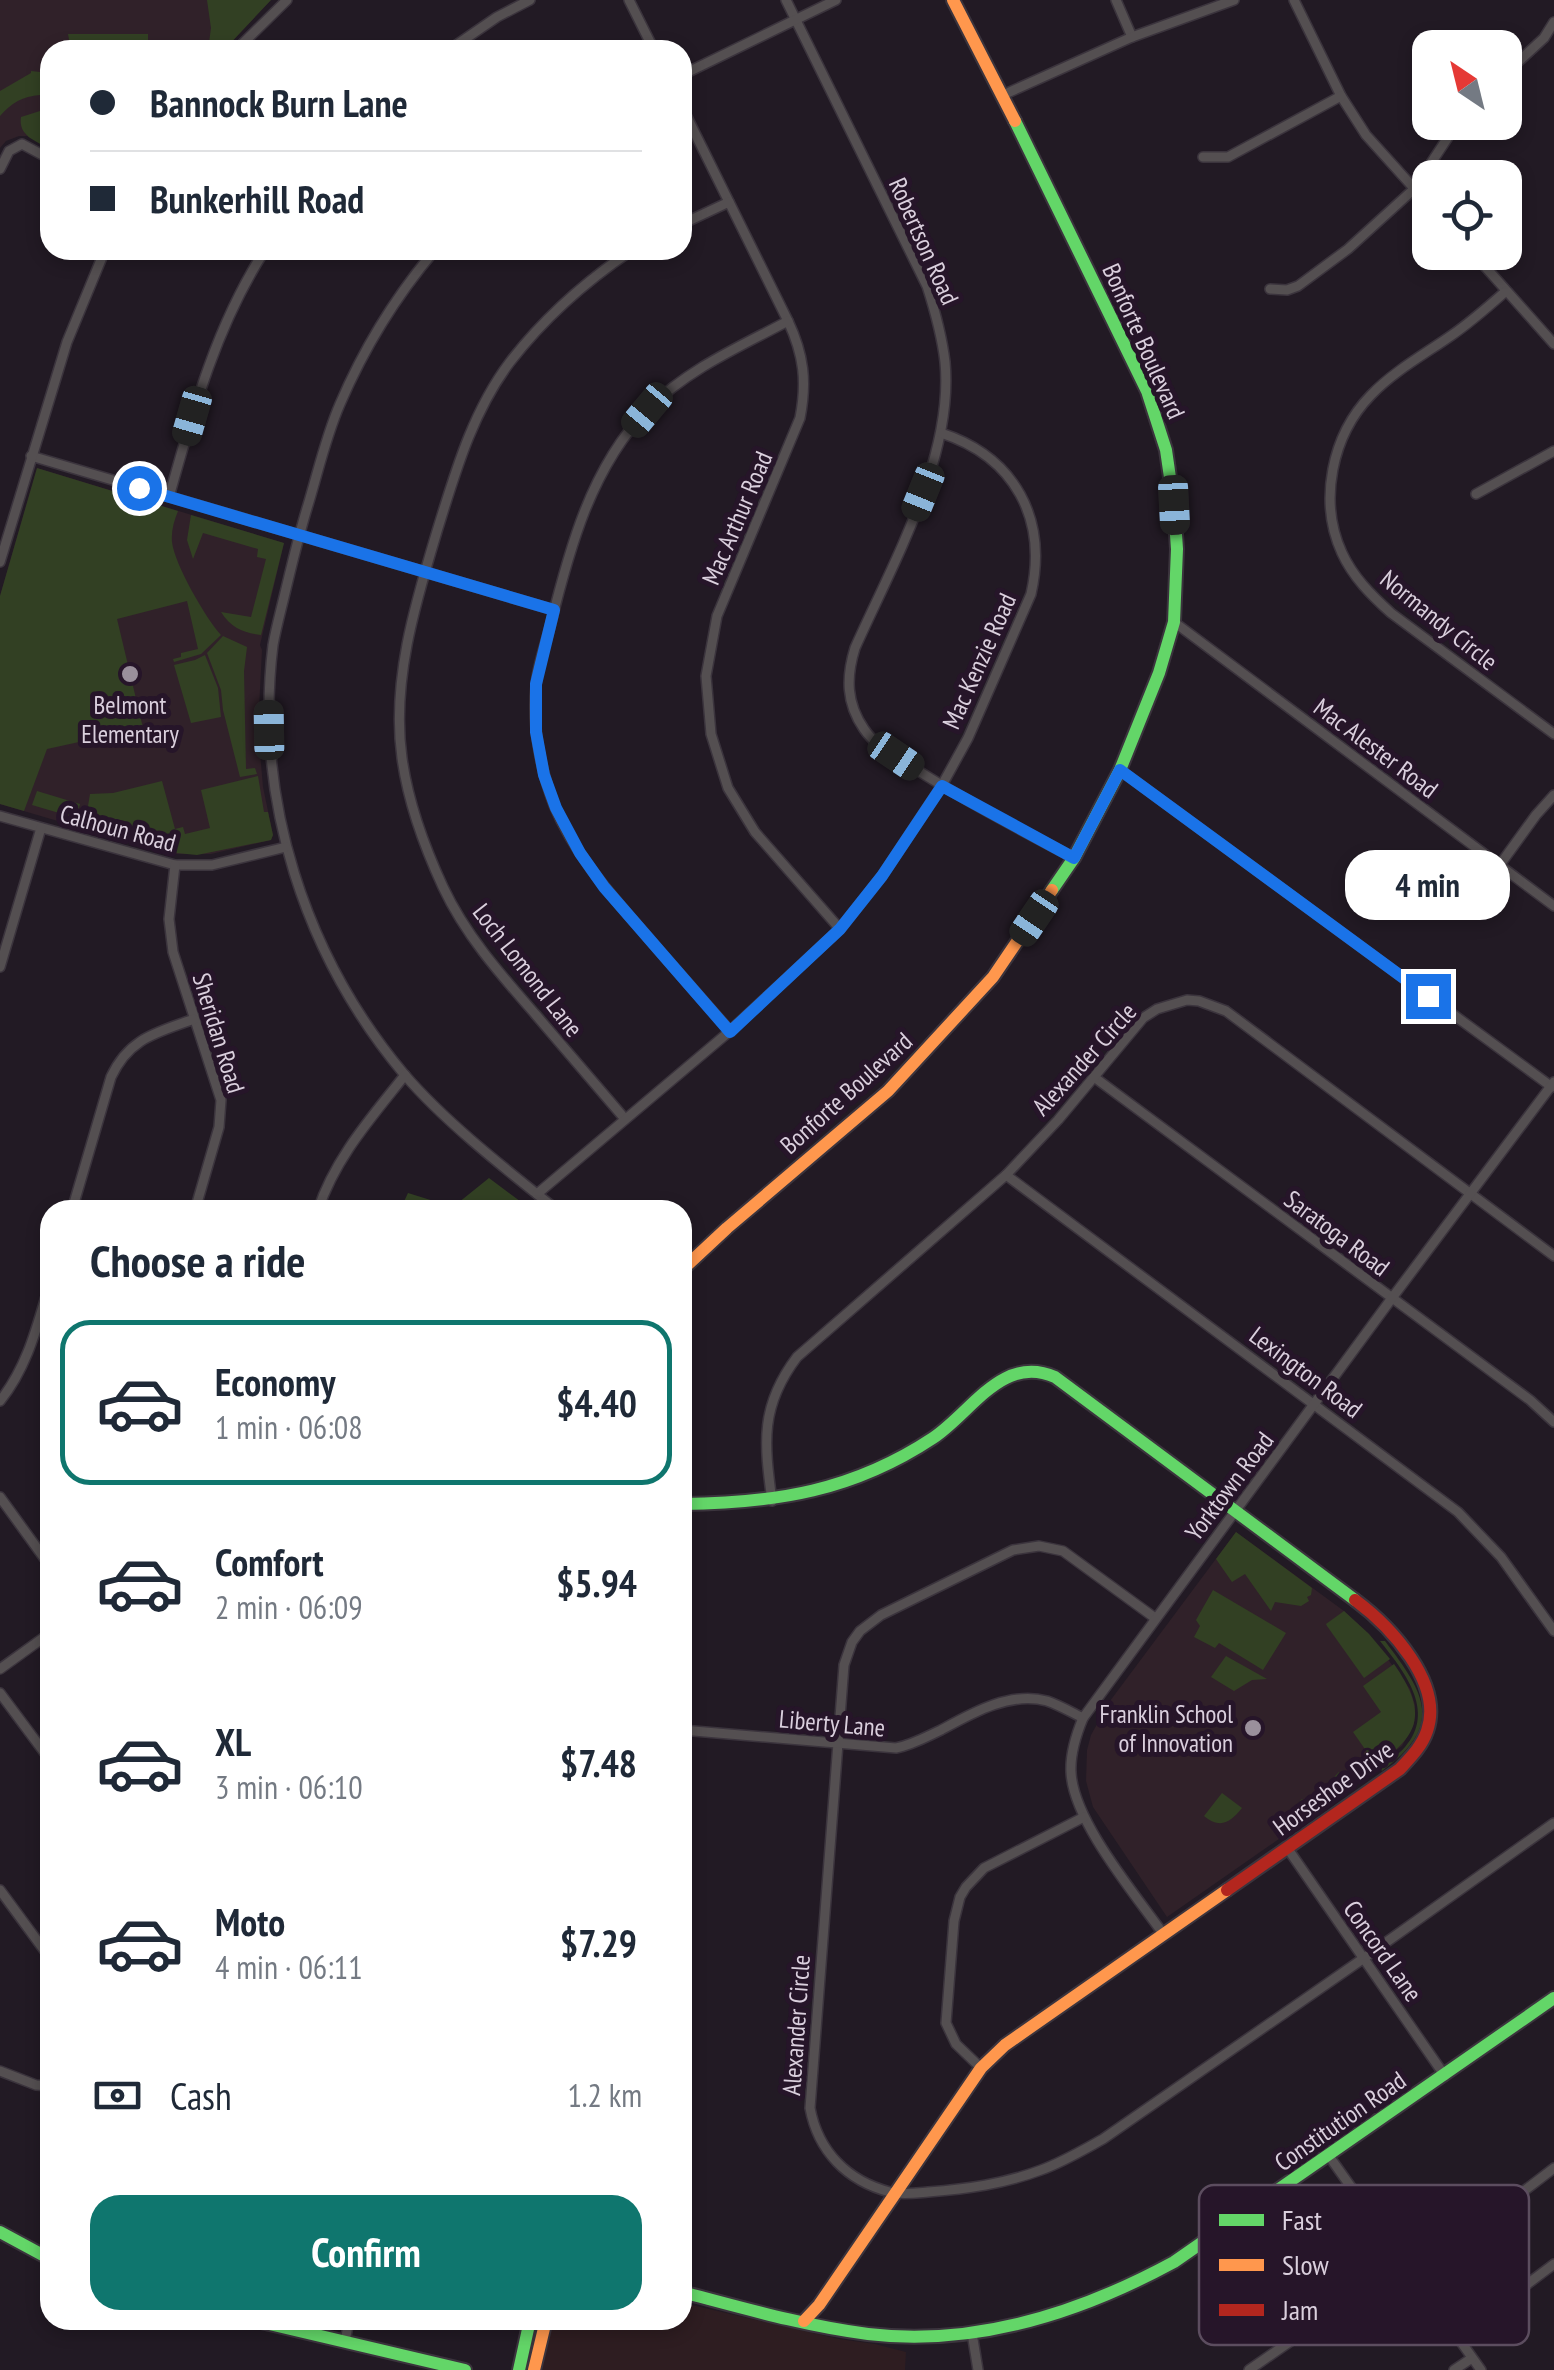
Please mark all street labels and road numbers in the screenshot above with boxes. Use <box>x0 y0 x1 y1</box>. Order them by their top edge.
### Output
street label: Robertson Road <box>882 173 966 309</box>
street label: Bonforte Boulevard <box>1095 258 1193 424</box>
street label: Mac Arthur Road <box>695 446 779 590</box>
street label: Normandy Circle <box>1374 563 1504 677</box>
street label: Mac Kenzie Road <box>935 588 1023 734</box>
street label: Mac Alester Road <box>1308 691 1444 805</box>
street label: Calhoun Road <box>57 797 179 859</box>
street label: Loch Lomond Lane <box>466 897 590 1043</box>
street label: Sheridan Road <box>186 969 252 1097</box>
street label: Alexander Circle <box>1025 996 1143 1122</box>
street label: Bonforte Boulevard <box>773 1025 919 1161</box>
street label: Saratoga Road <box>1278 1183 1396 1283</box>
street label: Lexington Road <box>1243 1319 1369 1425</box>
street label: Yorktown Road <box>1178 1425 1280 1547</box>
street label: Liberty Lane <box>778 1702 886 1744</box>
street label: Horseshoe Drive <box>1267 1734 1399 1842</box>
street label: Concord Lane <box>1337 1894 1429 2008</box>
street label: Alexander Circle <box>775 1954 817 2096</box>
street label: Constitution Road <box>1268 2064 1412 2178</box>

